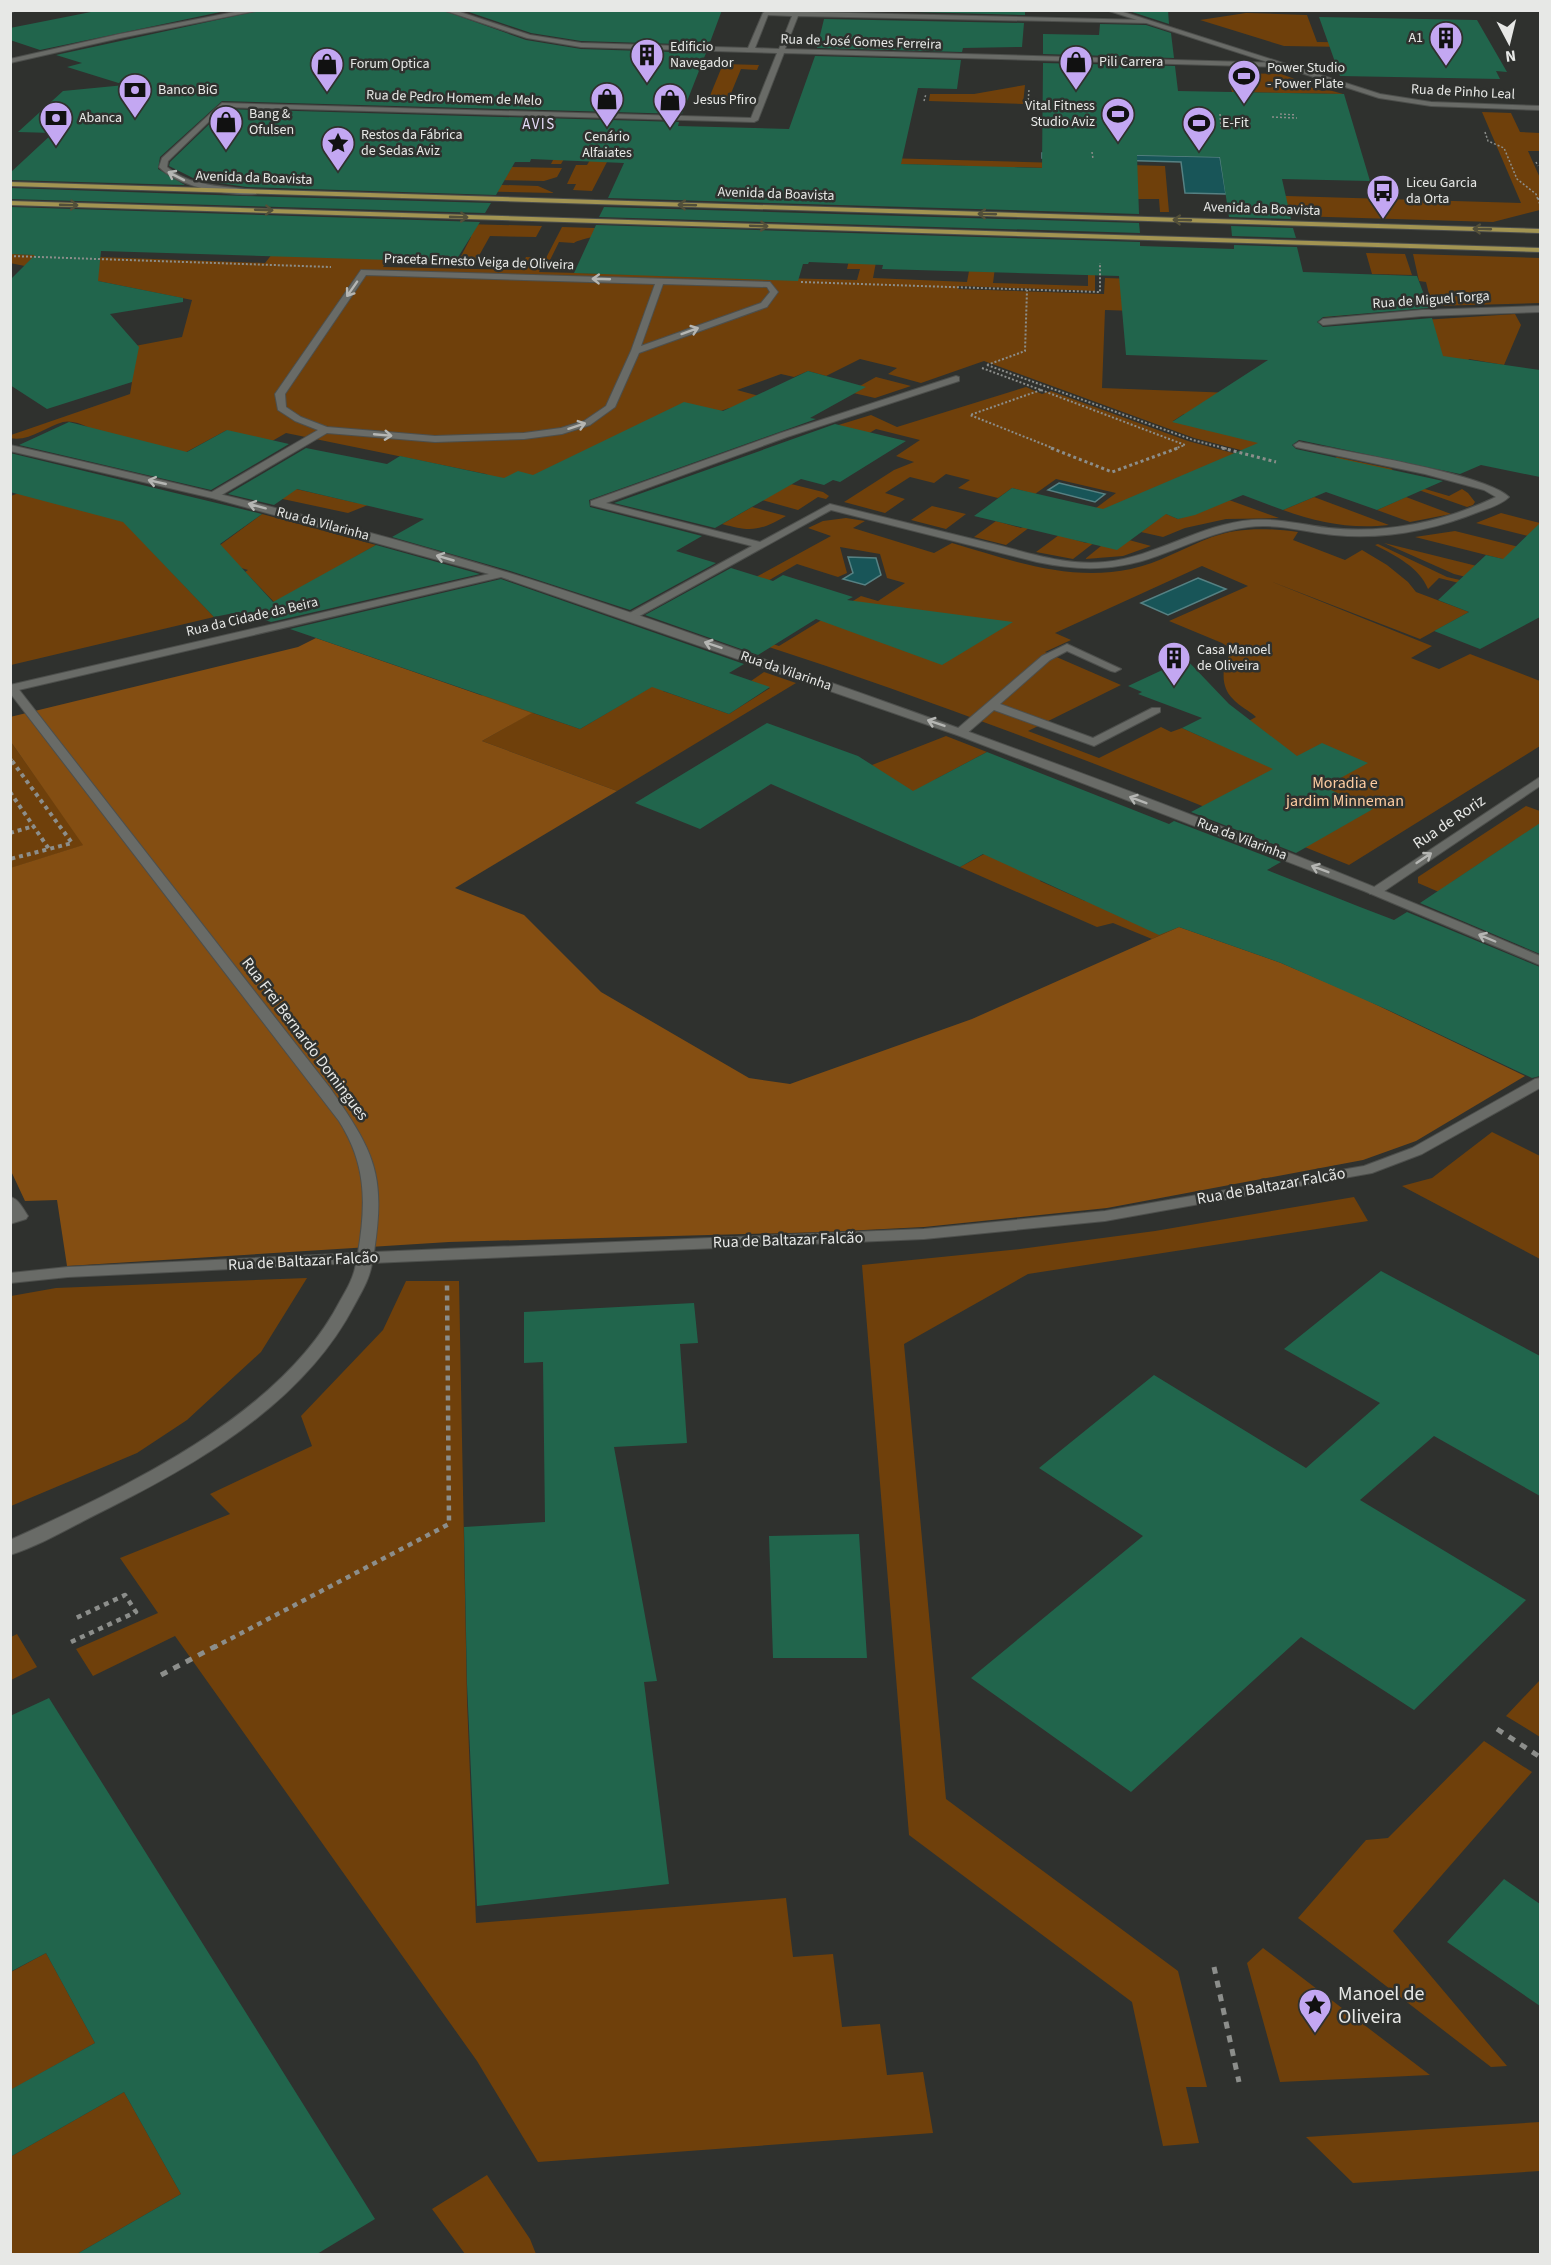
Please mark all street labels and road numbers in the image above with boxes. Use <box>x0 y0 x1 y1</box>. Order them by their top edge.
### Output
street label: Rua de José Gomes Ferreira <box>780 29 942 55</box>
street label: Rua de Pinho Leal <box>1411 79 1516 105</box>
street label: Rua de Pedro Homem de Melo <box>366 85 542 111</box>
street label: Avenida da Boavista <box>195 166 313 190</box>
street label: Avenida da Boavista <box>717 182 835 206</box>
street label: Avenida da Boavista <box>1203 197 1321 221</box>
street label: Praceta Ernesto Veiga de Oliveira <box>384 249 574 275</box>
street label: Rua de Miguel Torga <box>1372 286 1490 314</box>
street label: Rua da Vilarinha <box>275 502 371 546</box>
street label: Rua da Cidade da Beira <box>184 592 320 642</box>
street label: Rua da Vilarinha <box>738 646 834 696</box>
street label: Rua de Roriz <box>1408 790 1490 854</box>
street label: Rua da Vilarinha <box>1194 813 1290 865</box>
street label: Rua Frei Bernardo Domingues <box>236 953 374 1125</box>
street label: Rua de Baltazar Falcão <box>1195 1162 1347 1210</box>
street label: Rua de Baltazar Falcão <box>712 1226 864 1254</box>
street label: Rua de Baltazar Falcão <box>227 1246 379 1276</box>

